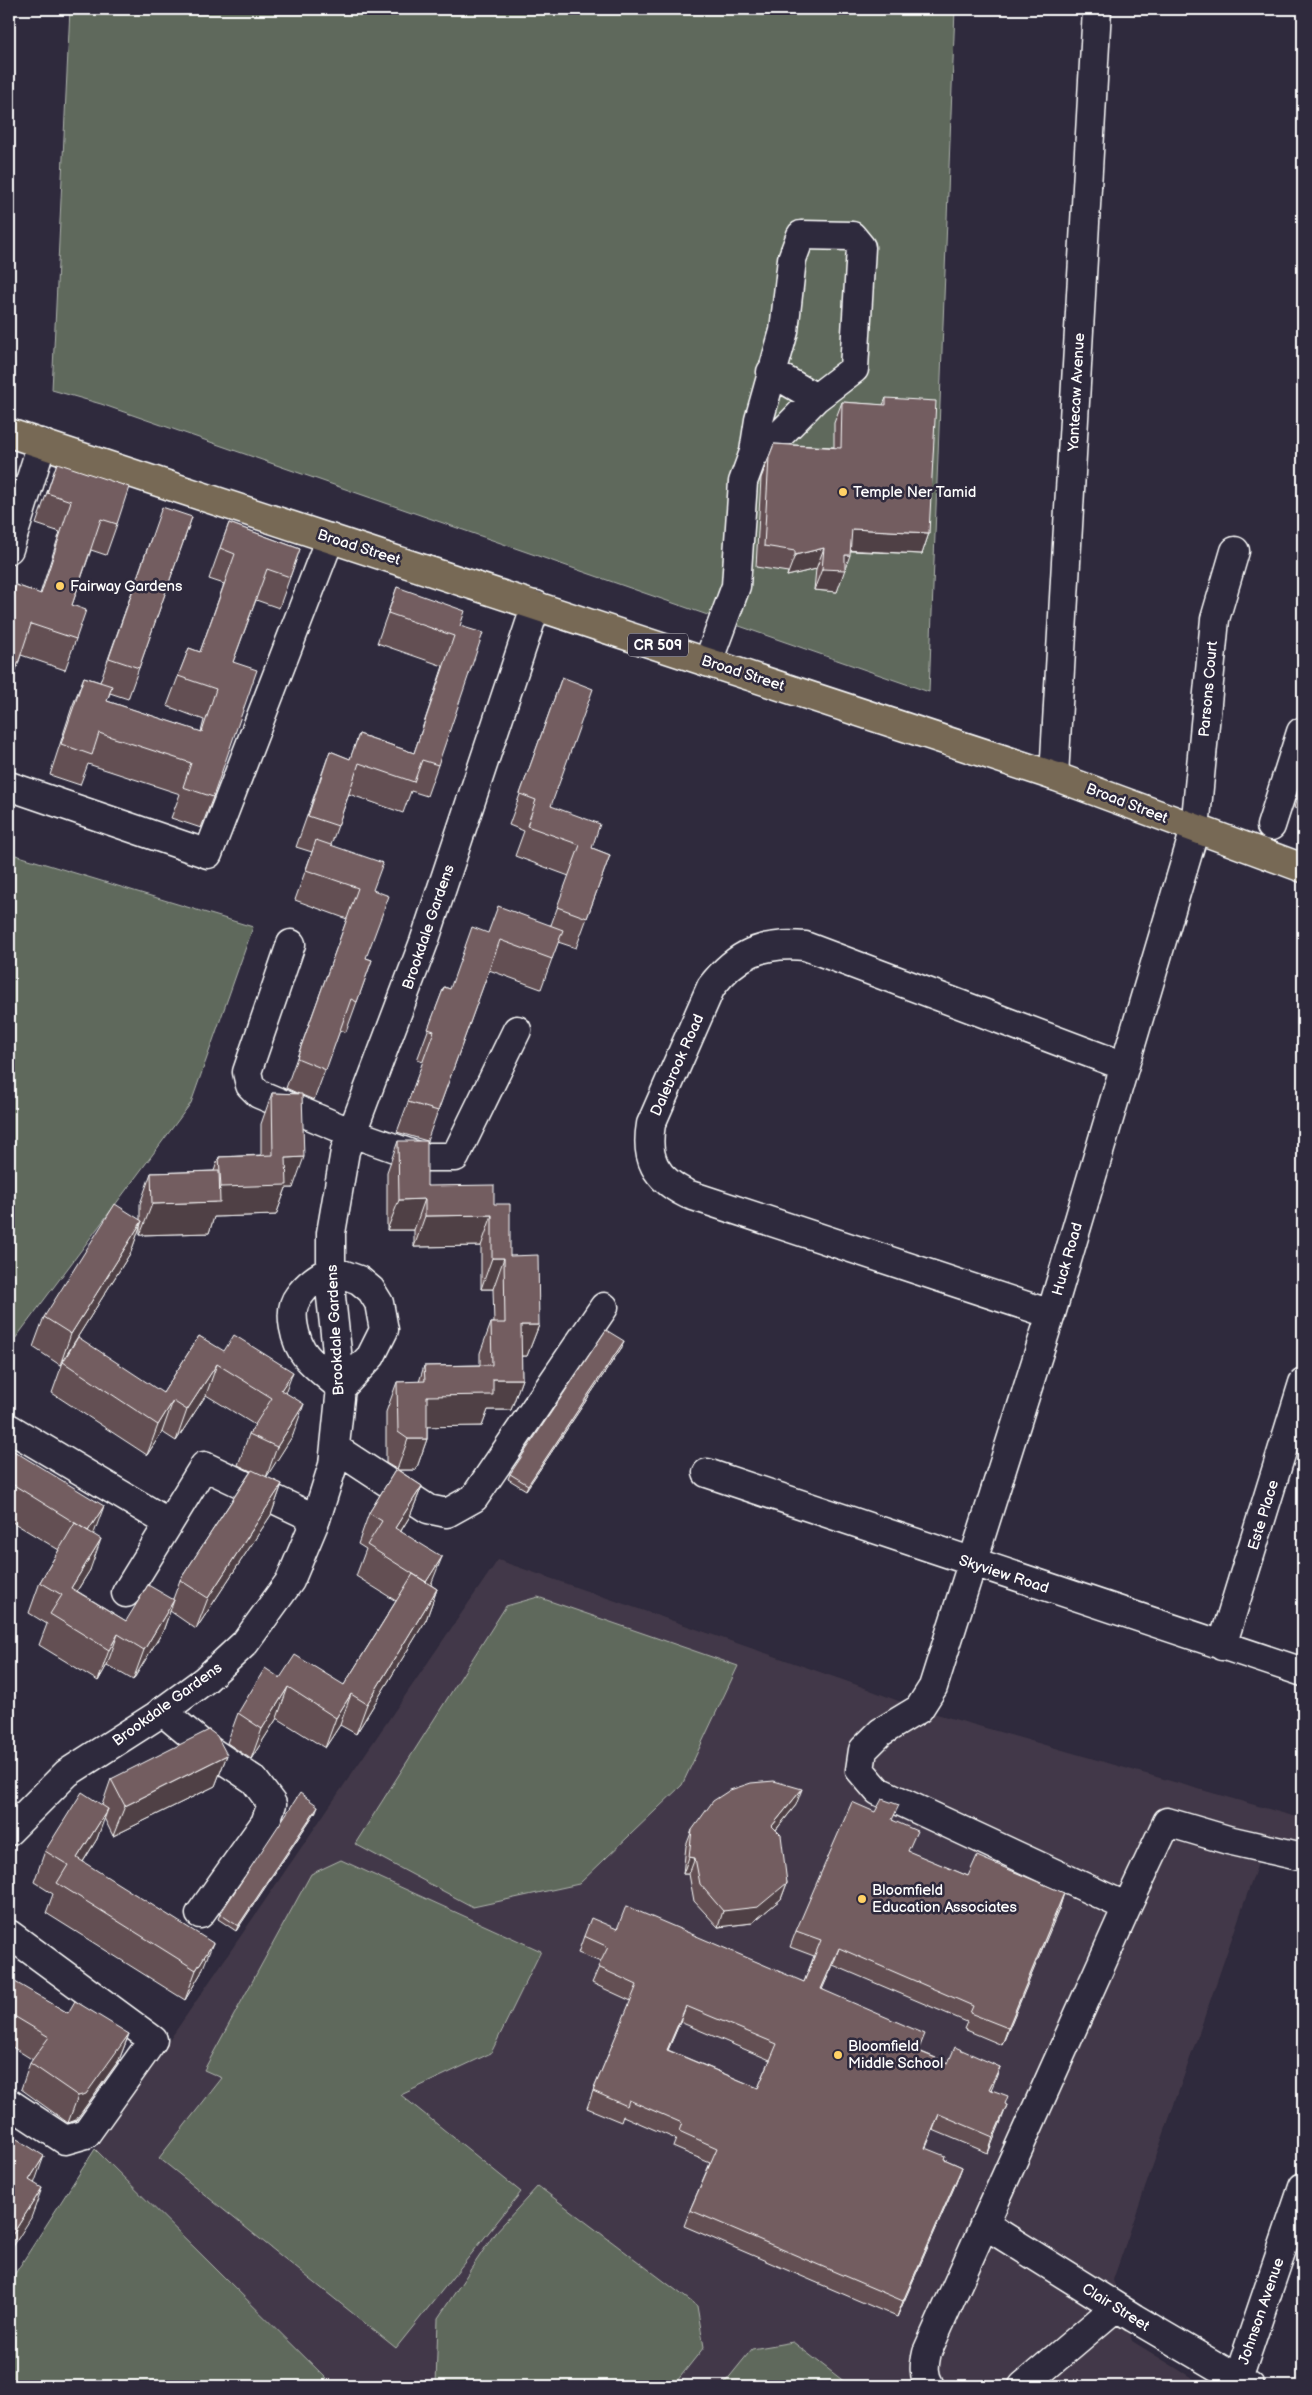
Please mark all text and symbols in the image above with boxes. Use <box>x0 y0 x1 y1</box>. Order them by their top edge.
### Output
street label: Yantecaw Avenue <box>1064 332 1089 453</box>
place label: Temple Ner Tamid <box>853 483 976 502</box>
marker: Temple Ner Tamid <box>837 486 849 498</box>
street label: Broad Street <box>315 525 403 570</box>
place label: Fairway Gardens <box>70 577 183 596</box>
marker: Fairway Gardens <box>54 580 66 592</box>
road number: CR 509 <box>628 634 688 656</box>
street label: Parsons Court <box>1195 640 1222 738</box>
street label: Broad Street <box>699 651 787 696</box>
street label: Broad Street <box>1083 779 1171 828</box>
street label: Brookdale Gardens <box>398 862 459 992</box>
street label: Dalebrook Road <box>646 1011 708 1119</box>
street label: Huck Road <box>1048 1220 1087 1298</box>
street label: Brookdale Gardens <box>323 1263 348 1396</box>
street label: Este Place <box>1244 1478 1283 1553</box>
street label: Skyview Road <box>956 1551 1051 1598</box>
street label: Brookdale Gardens <box>109 1658 226 1751</box>
place label: Bloomfield Education Associates <box>872 1881 1017 1917</box>
marker: Bloomfield Education Associates <box>856 1893 868 1905</box>
place label: Bloomfield Middle School <box>848 2037 943 2073</box>
marker: Bloomfield Middle School <box>832 2049 844 2061</box>
street label: Johnson Avenue <box>1234 2255 1289 2367</box>
street label: Clair Street <box>1078 2279 1153 2336</box>

